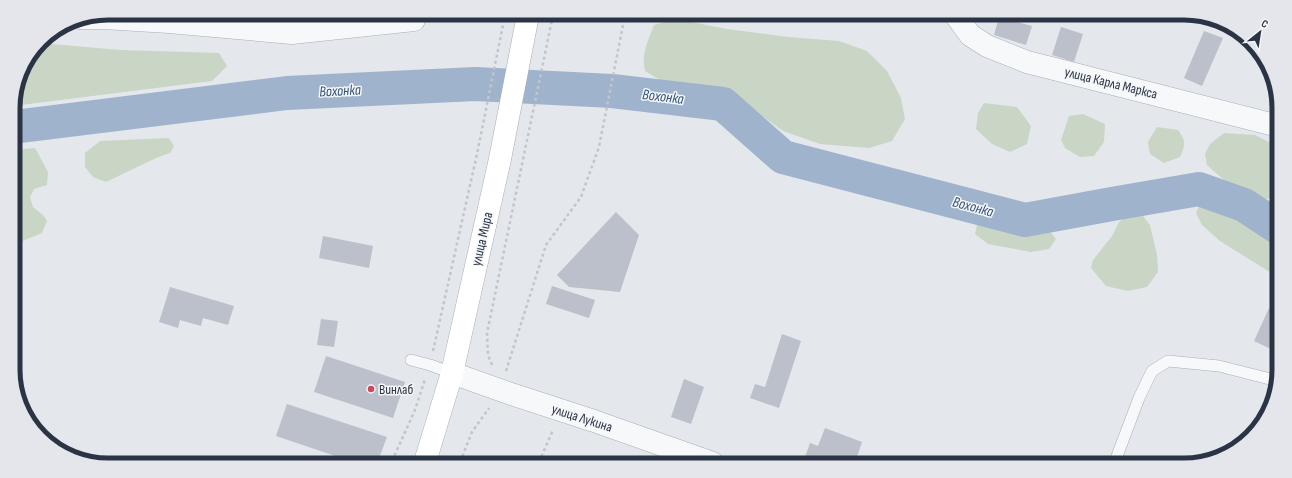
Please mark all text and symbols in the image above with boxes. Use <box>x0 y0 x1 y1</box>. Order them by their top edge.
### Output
north arrow <box>1240 12 1280 52</box>
text: С <box>1259 17 1271 31</box>
street label: улица Карла Маркса <box>1063 63 1159 103</box>
water label: Вохонка <box>319 80 361 102</box>
water label: Вохонка <box>641 85 685 109</box>
water label: Вохонка <box>950 192 996 222</box>
street label: улица Мира <box>468 210 496 268</box>
place label: Винлаб <box>379 381 413 398</box>
marker: Винлаб <box>366 384 376 394</box>
street label: улица Лукина <box>549 400 615 436</box>

